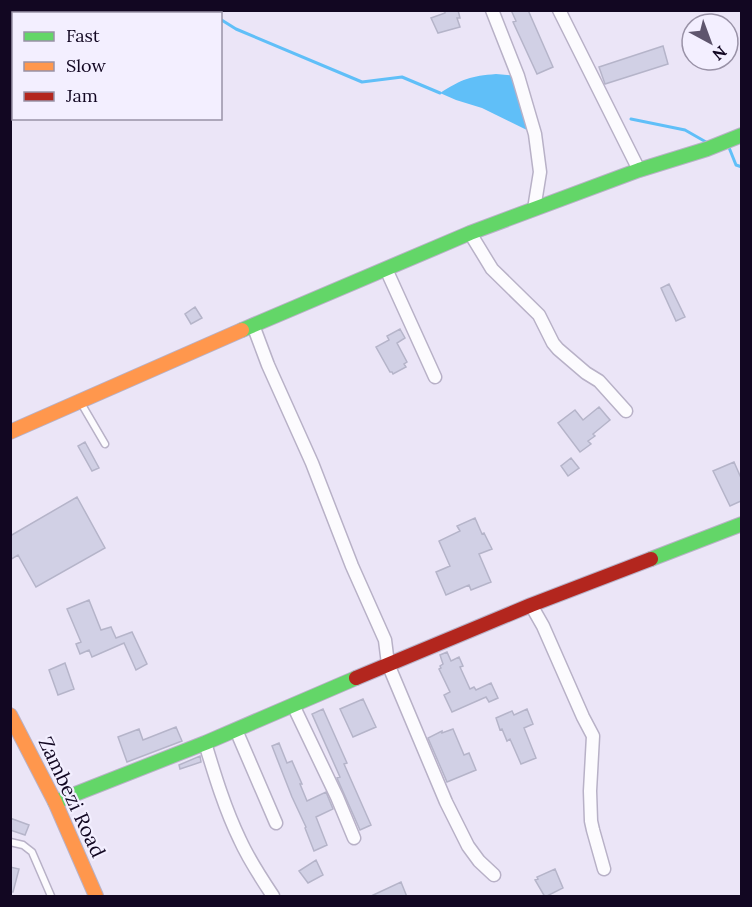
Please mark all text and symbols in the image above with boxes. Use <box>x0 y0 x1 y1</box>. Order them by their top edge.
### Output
legend <box>12 12 222 120</box>
north arrow <box>680 12 740 72</box>
text: Fast <box>66 24 100 47</box>
text: N <box>709 42 731 65</box>
text: Slow <box>66 54 106 77</box>
text: Jam <box>65 84 98 107</box>
street label: Zambezi Road <box>34 732 111 861</box>

